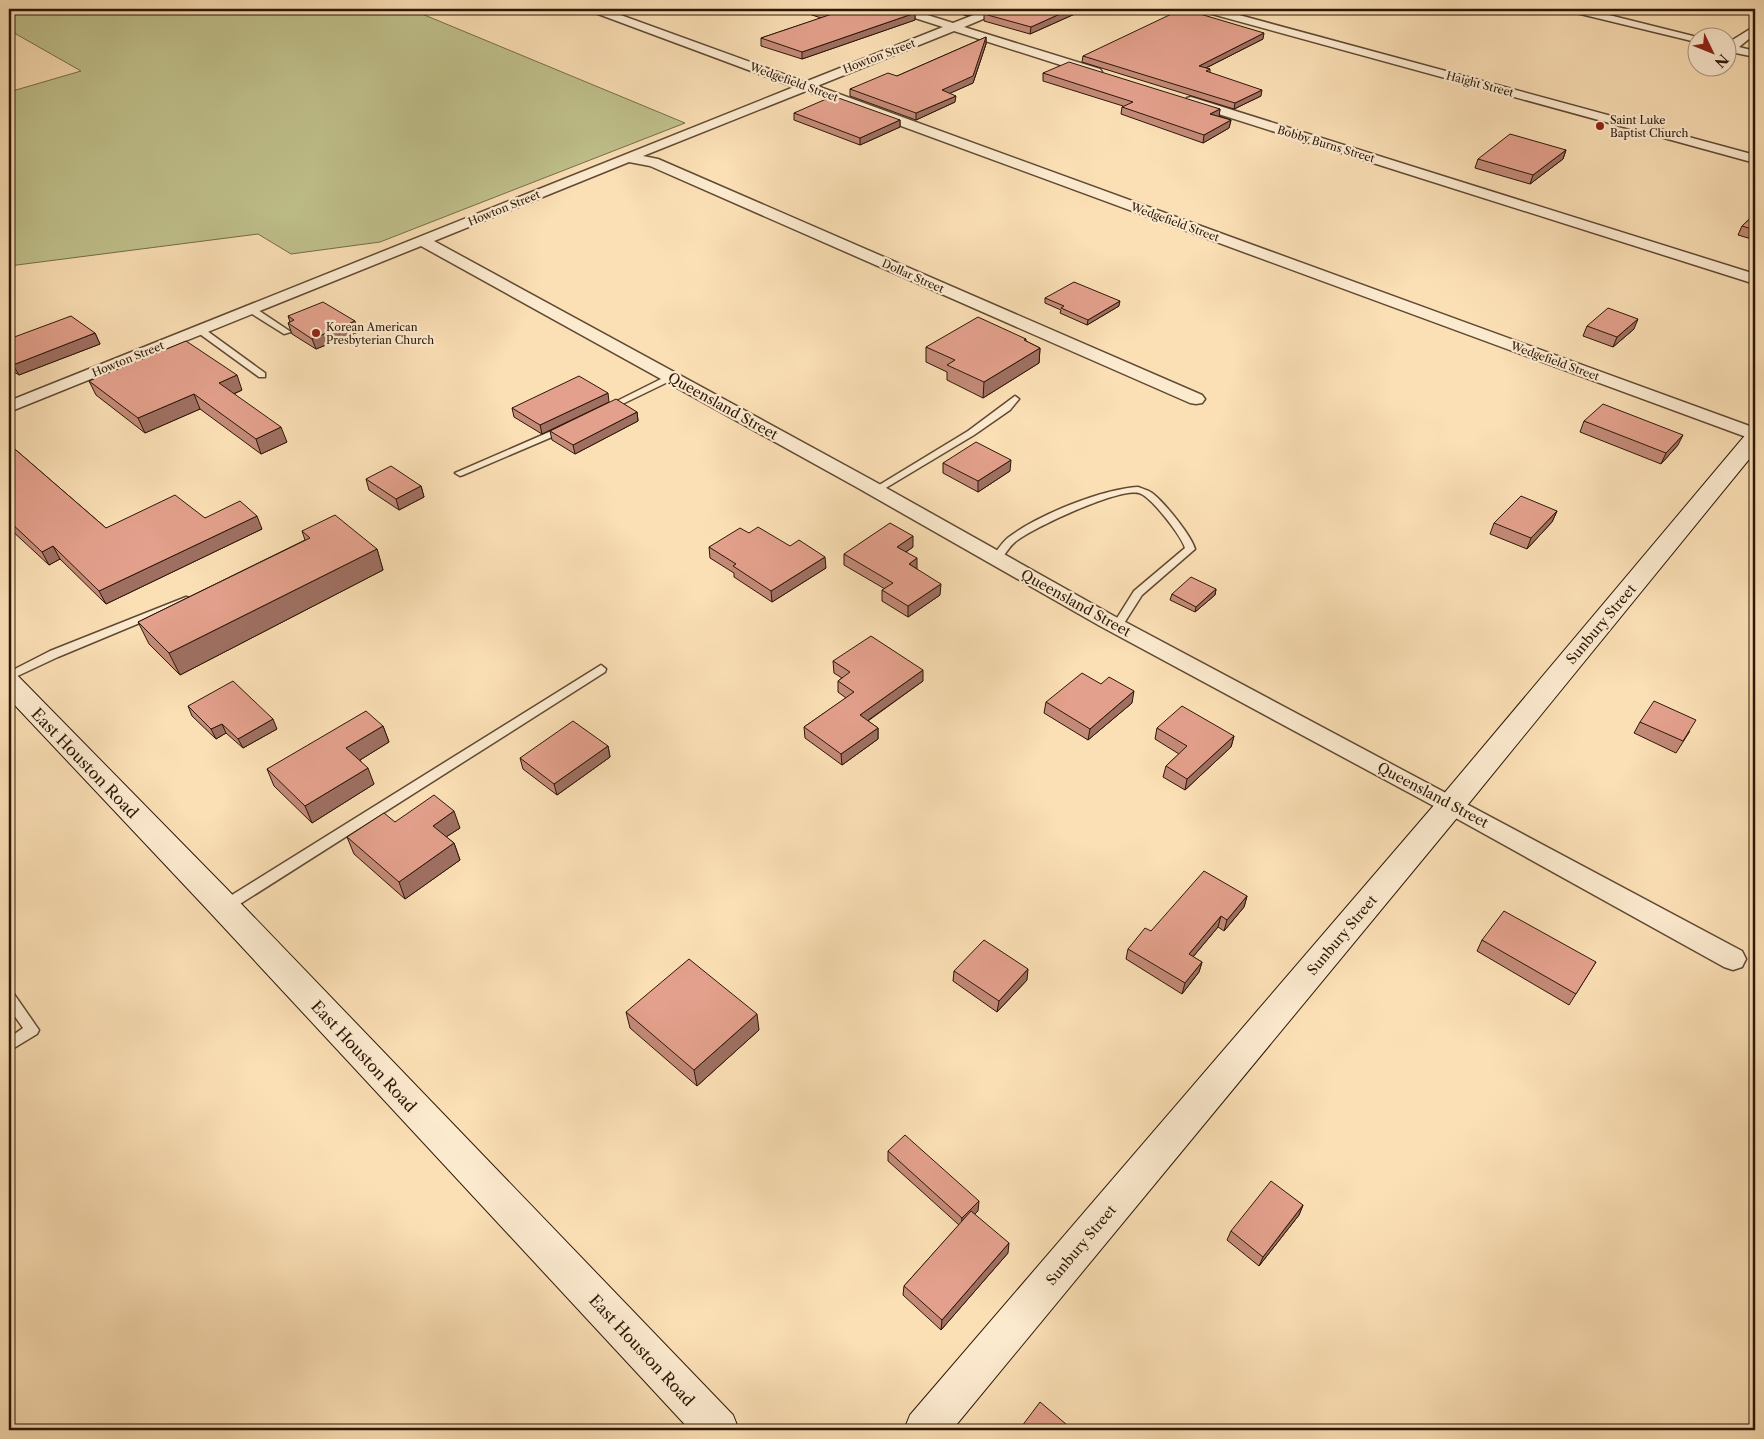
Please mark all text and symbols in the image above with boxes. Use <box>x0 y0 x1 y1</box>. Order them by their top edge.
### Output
north arrow <box>1686 28 1736 78</box>
street label: Howton Street <box>841 36 917 76</box>
text: N <box>1711 50 1732 71</box>
street label: Wedgefield Street <box>747 59 840 105</box>
street label: Haight Street <box>1445 68 1515 100</box>
place label: Saint Luke Baptist Church <box>1610 113 1688 140</box>
marker: Saint Luke Baptist Church <box>1594 120 1606 132</box>
street label: Bobby Burns Street <box>1276 123 1376 165</box>
street label: Howton Street <box>466 187 542 229</box>
street label: Wedgefield Street <box>1128 199 1221 245</box>
street label: Dollar Street <box>880 256 946 296</box>
place label: Korean American Presbyterian Church <box>326 320 434 347</box>
marker: Korean American Presbyterian Church <box>310 327 322 339</box>
street label: Howton Street <box>90 338 166 380</box>
street label: Wedgefield Street <box>1508 338 1601 384</box>
street label: Queensland Street <box>665 368 781 444</box>
street label: Queensland Street <box>1018 565 1134 641</box>
street label: Sunbury Street <box>1562 580 1640 668</box>
street label: East Houston Road <box>27 704 143 822</box>
street label: Queensland Street <box>1374 758 1492 832</box>
street label: Sunbury Street <box>1303 891 1381 979</box>
street label: East Houston Road <box>307 996 421 1116</box>
street label: Sunbury Street <box>1042 1201 1120 1289</box>
street label: East Houston Road <box>585 1290 699 1410</box>

